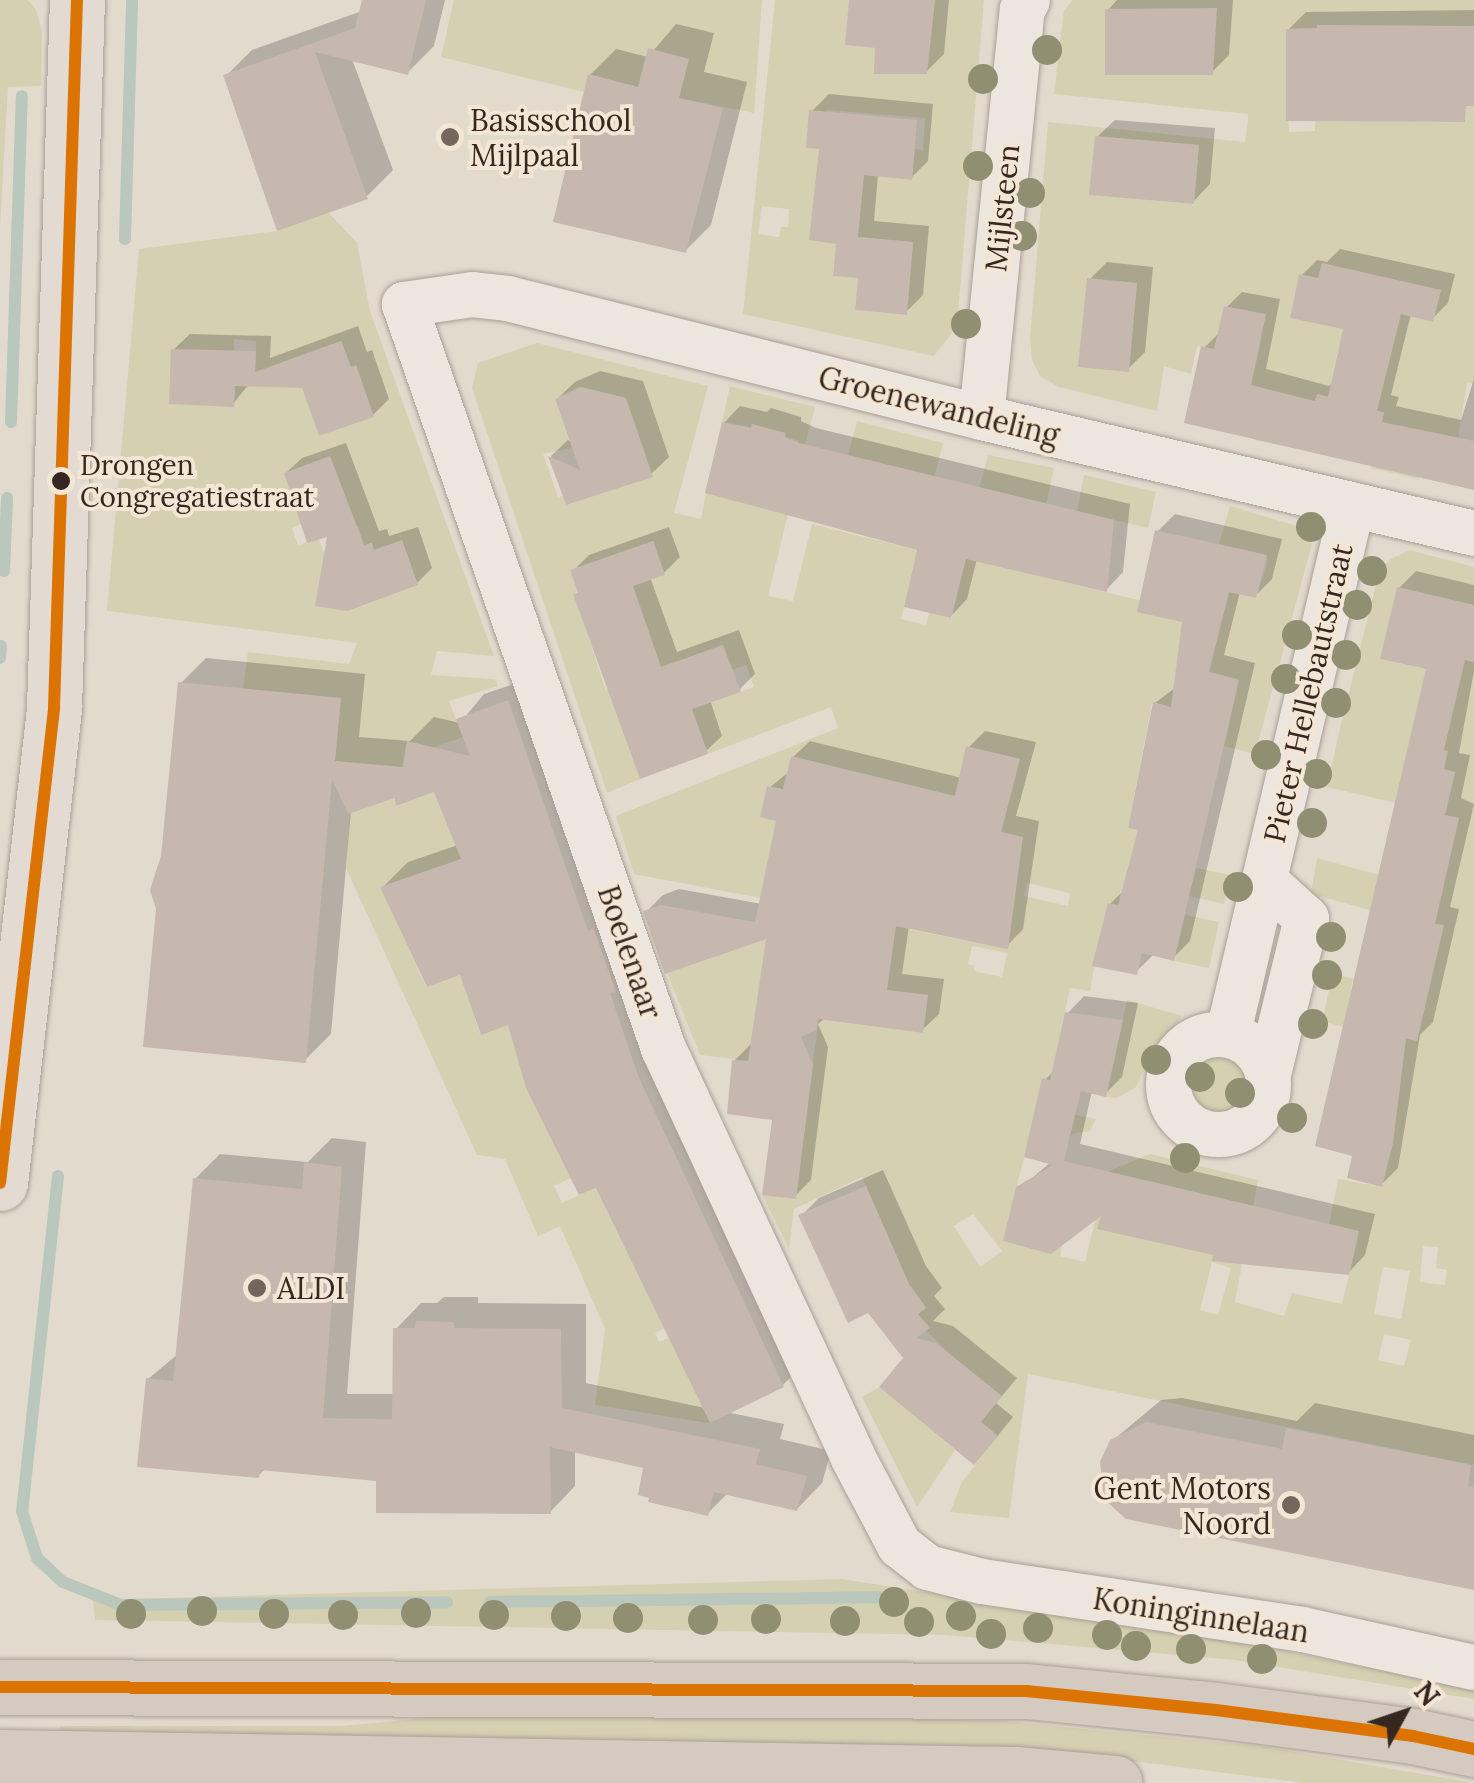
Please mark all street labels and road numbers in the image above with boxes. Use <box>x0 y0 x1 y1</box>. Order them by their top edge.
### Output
street label: Mijlsteen <box>977 142 1027 274</box>
street label: Groenewandeling <box>815 359 1063 453</box>
street label: Pieter Hellebautstraat <box>1256 540 1360 846</box>
street label: Boelenaar <box>590 880 670 1024</box>
street label: Koninginnelaan <box>1090 1580 1312 1650</box>

